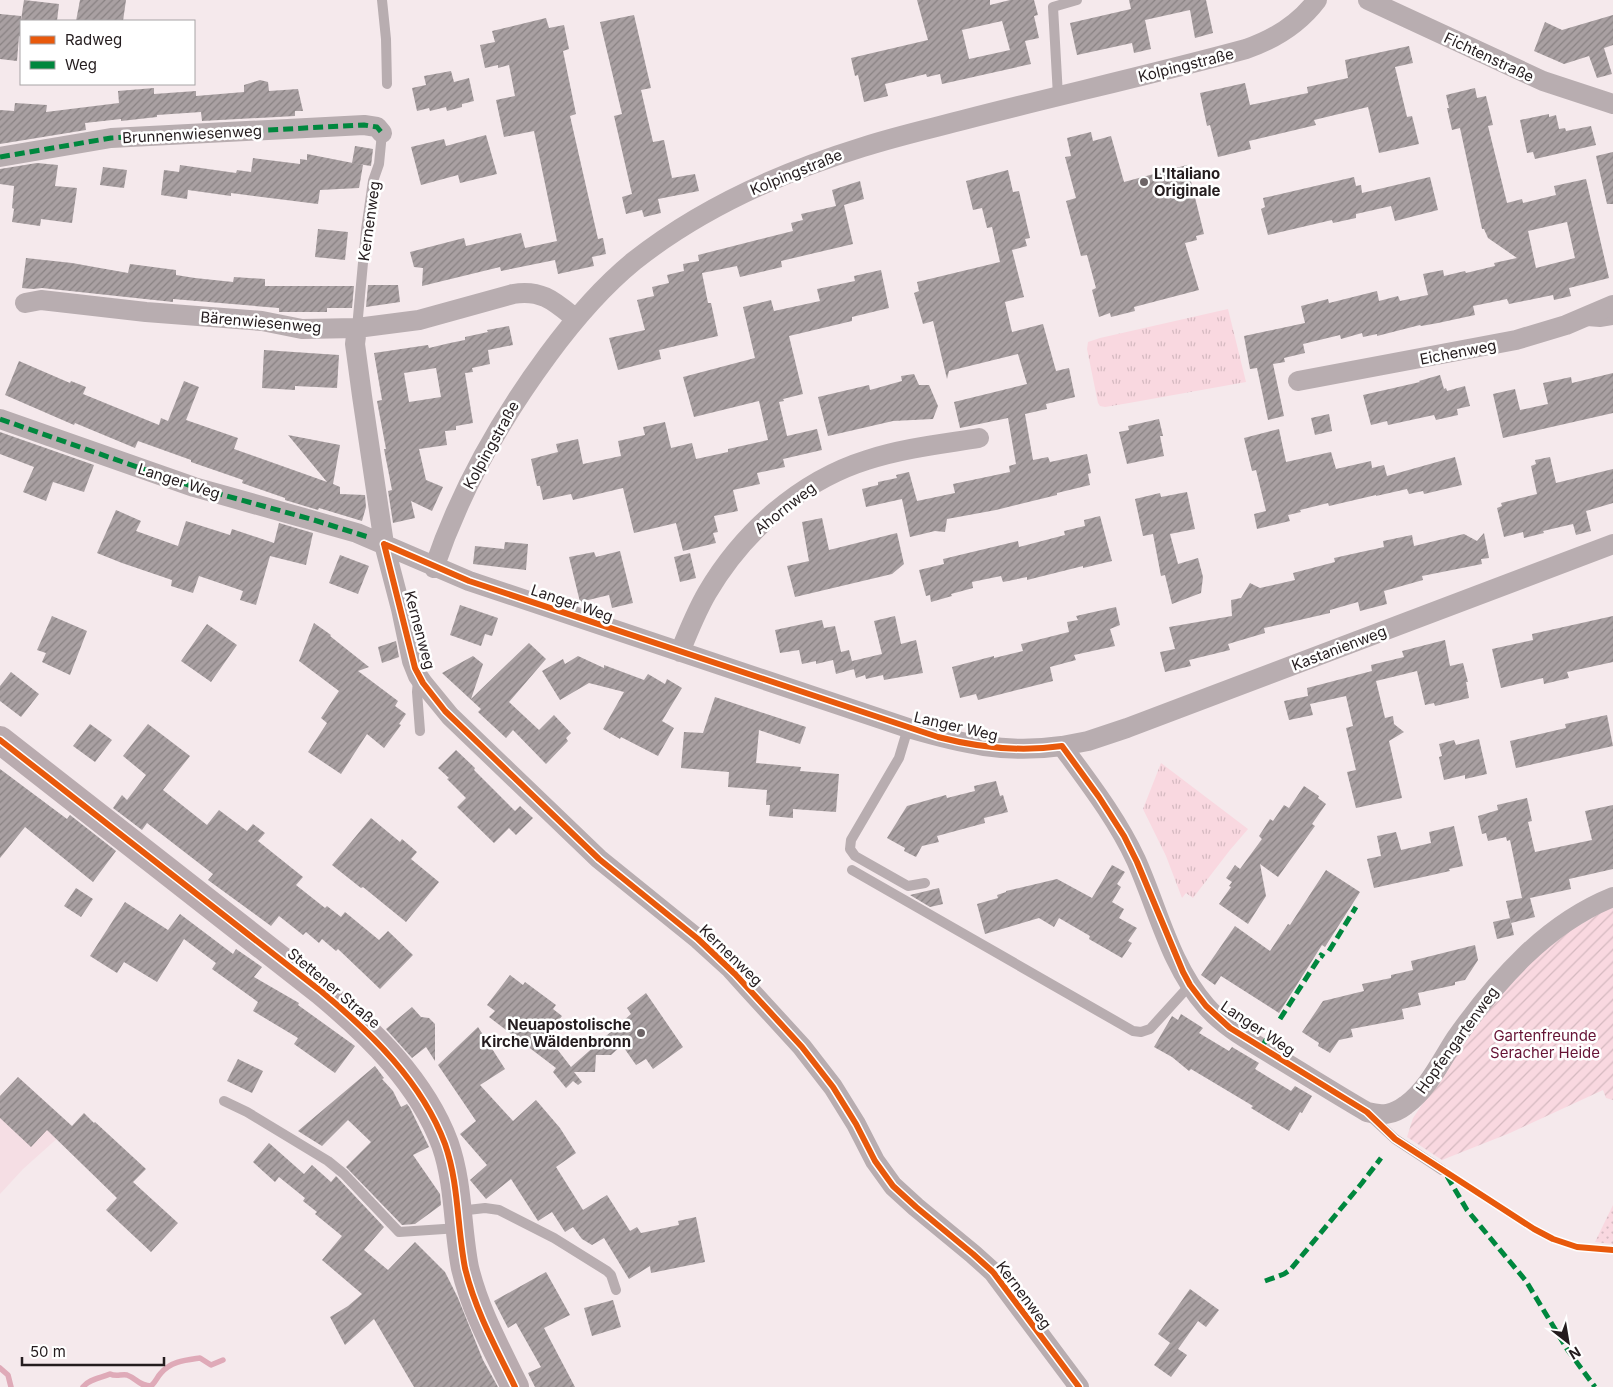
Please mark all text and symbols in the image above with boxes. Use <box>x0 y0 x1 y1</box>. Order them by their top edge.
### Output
legend <box>20 20 195 85</box>
street label: Fichtenstraße <box>1441 28 1537 86</box>
text: Radweg <box>65 30 122 49</box>
street label: Kolpingstraße <box>1136 44 1236 86</box>
text: Weg <box>65 55 97 74</box>
street label: Brunnenwiesenweg <box>122 121 262 147</box>
street label: Kolpingstraße <box>747 145 845 199</box>
place label: L'Italiano Originale <box>1154 164 1220 200</box>
marker: L'Italiano Originale <box>1138 176 1150 188</box>
street label: Kernenweg <box>354 180 384 262</box>
street label: Bärenwiesenweg <box>200 307 322 337</box>
street label: Eichenweg <box>1418 335 1498 369</box>
street label: Kolpingstraße <box>459 398 523 492</box>
street label: Langer Weg <box>135 459 223 503</box>
street label: Ahornweg <box>750 478 820 538</box>
street label: Langer Weg <box>528 580 616 626</box>
street label: Kernenweg <box>400 589 440 671</box>
street label: Kastanienweg <box>1289 621 1389 675</box>
street label: Langer Weg <box>912 707 1000 745</box>
street label: Kernenweg <box>695 920 767 990</box>
street label: Stettener Straße <box>284 944 384 1032</box>
street label: Hopfengartenweg <box>1412 983 1502 1097</box>
street label: Langer Weg <box>1217 996 1299 1060</box>
place label: Neuapostolische Kirche Wäldenbronn <box>481 1015 631 1051</box>
park label: Gartenfreunde Seracher Heide <box>1490 1026 1600 1062</box>
marker: Neuapostolische Kirche Wäldenbronn <box>635 1027 647 1039</box>
street label: Kernenweg <box>992 1257 1056 1333</box>
north arrow <box>1543 1317 1593 1367</box>
scale bar <box>22 1334 165 1366</box>
text: 50 m <box>30 1342 66 1361</box>
text: N <box>1566 1344 1584 1364</box>

